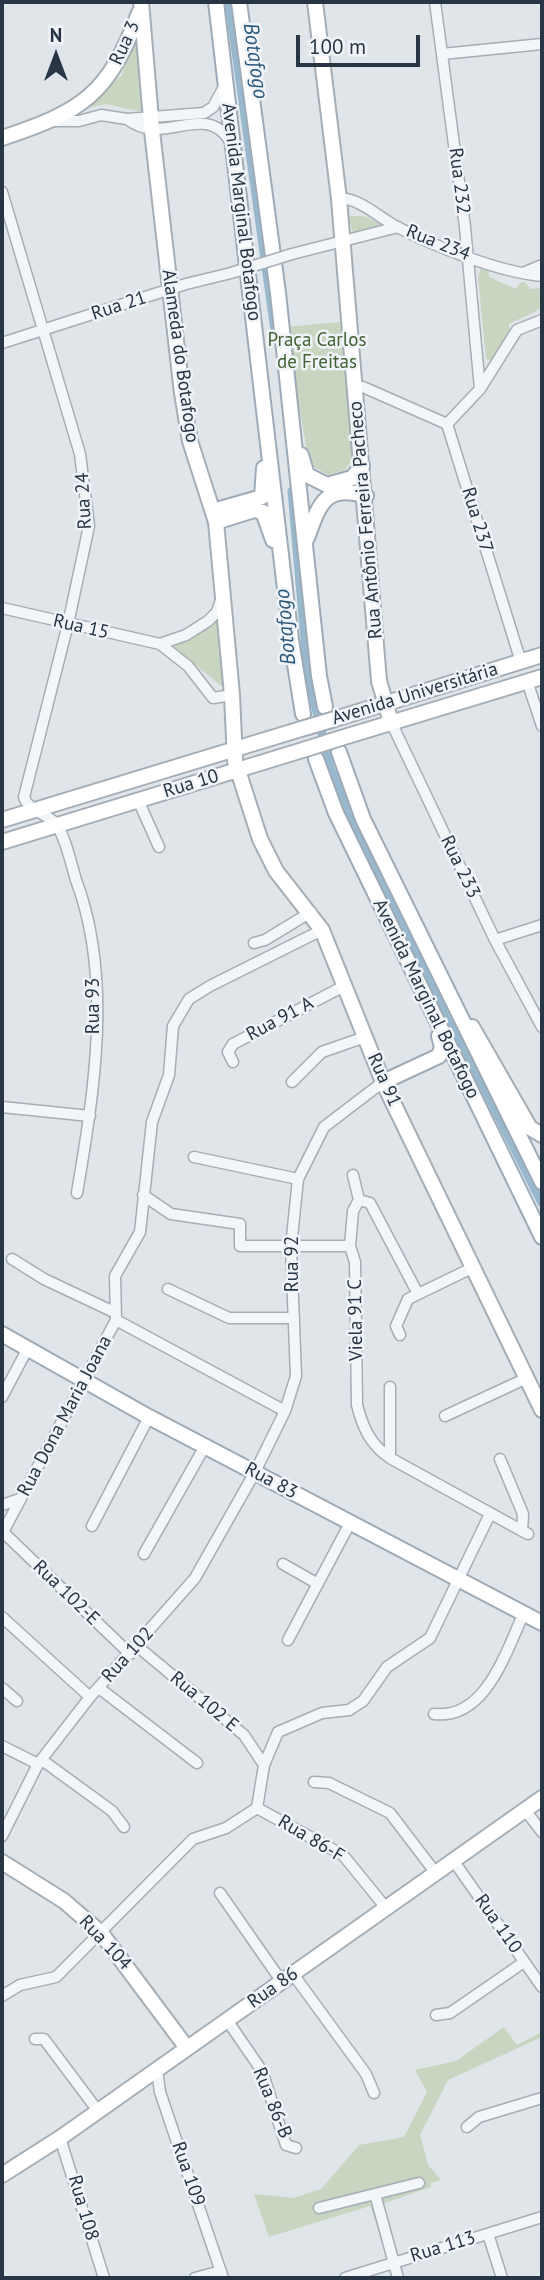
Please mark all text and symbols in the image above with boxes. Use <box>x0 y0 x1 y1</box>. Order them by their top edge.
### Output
street label: Rua 3 <box>105 17 145 69</box>
north arrow <box>21 21 91 91</box>
water label: Botafogo <box>237 21 273 101</box>
scale bar <box>299 21 423 65</box>
text: N <box>50 23 62 47</box>
text: 100 m <box>309 33 366 60</box>
street label: Avenida Marginal Botafogo <box>216 102 266 322</box>
street label: Rua 232 <box>444 146 474 216</box>
street label: Rua 234 <box>403 220 473 266</box>
street label: Alameda do Botafogo <box>157 268 203 444</box>
street label: Rua 21 <box>89 286 149 326</box>
park label: Praça Carlos de Freitas <box>267 330 367 374</box>
street label: Rua Antônio Ferreira Pacheco <box>344 400 388 640</box>
street label: Rua 24 <box>71 472 97 530</box>
street label: Rua 237 <box>456 485 498 555</box>
water label: Botafogo <box>270 588 302 666</box>
street label: Rua 15 <box>51 610 111 644</box>
street label: Avenida Universitária <box>329 658 501 730</box>
street label: Rua 10 <box>161 765 221 803</box>
street label: Rua 233 <box>435 832 485 902</box>
street label: Avenida Marginal Botafogo <box>368 895 484 1103</box>
street label: Rua 93 <box>83 978 105 1034</box>
street label: Rua 91 A <box>243 992 317 1046</box>
street label: Rua 91 <box>362 1050 406 1110</box>
street label: Rua 92 <box>282 1236 304 1292</box>
street label: Viela 91 C <box>344 1279 368 1361</box>
street label: Rua Dona Maria Joana <box>13 1332 117 1500</box>
street label: Rua 83 <box>241 1458 301 1504</box>
street label: Rua 102-E <box>28 1556 104 1630</box>
street label: Rua 102 <box>97 1623 159 1687</box>
street label: Rua 102 E <box>165 1667 243 1737</box>
street label: Rua 86-F <box>274 1810 348 1868</box>
street label: Rua 110 <box>469 1890 527 1958</box>
street label: Rua 104 <box>74 1911 136 1975</box>
street label: Rua 86 <box>243 1962 303 2014</box>
street label: Rua 86-B <box>247 2064 297 2142</box>
street label: Rua 109 <box>166 2139 210 2209</box>
street label: Rua 108 <box>63 2173 103 2243</box>
street label: Rua 113 <box>408 2226 478 2268</box>

